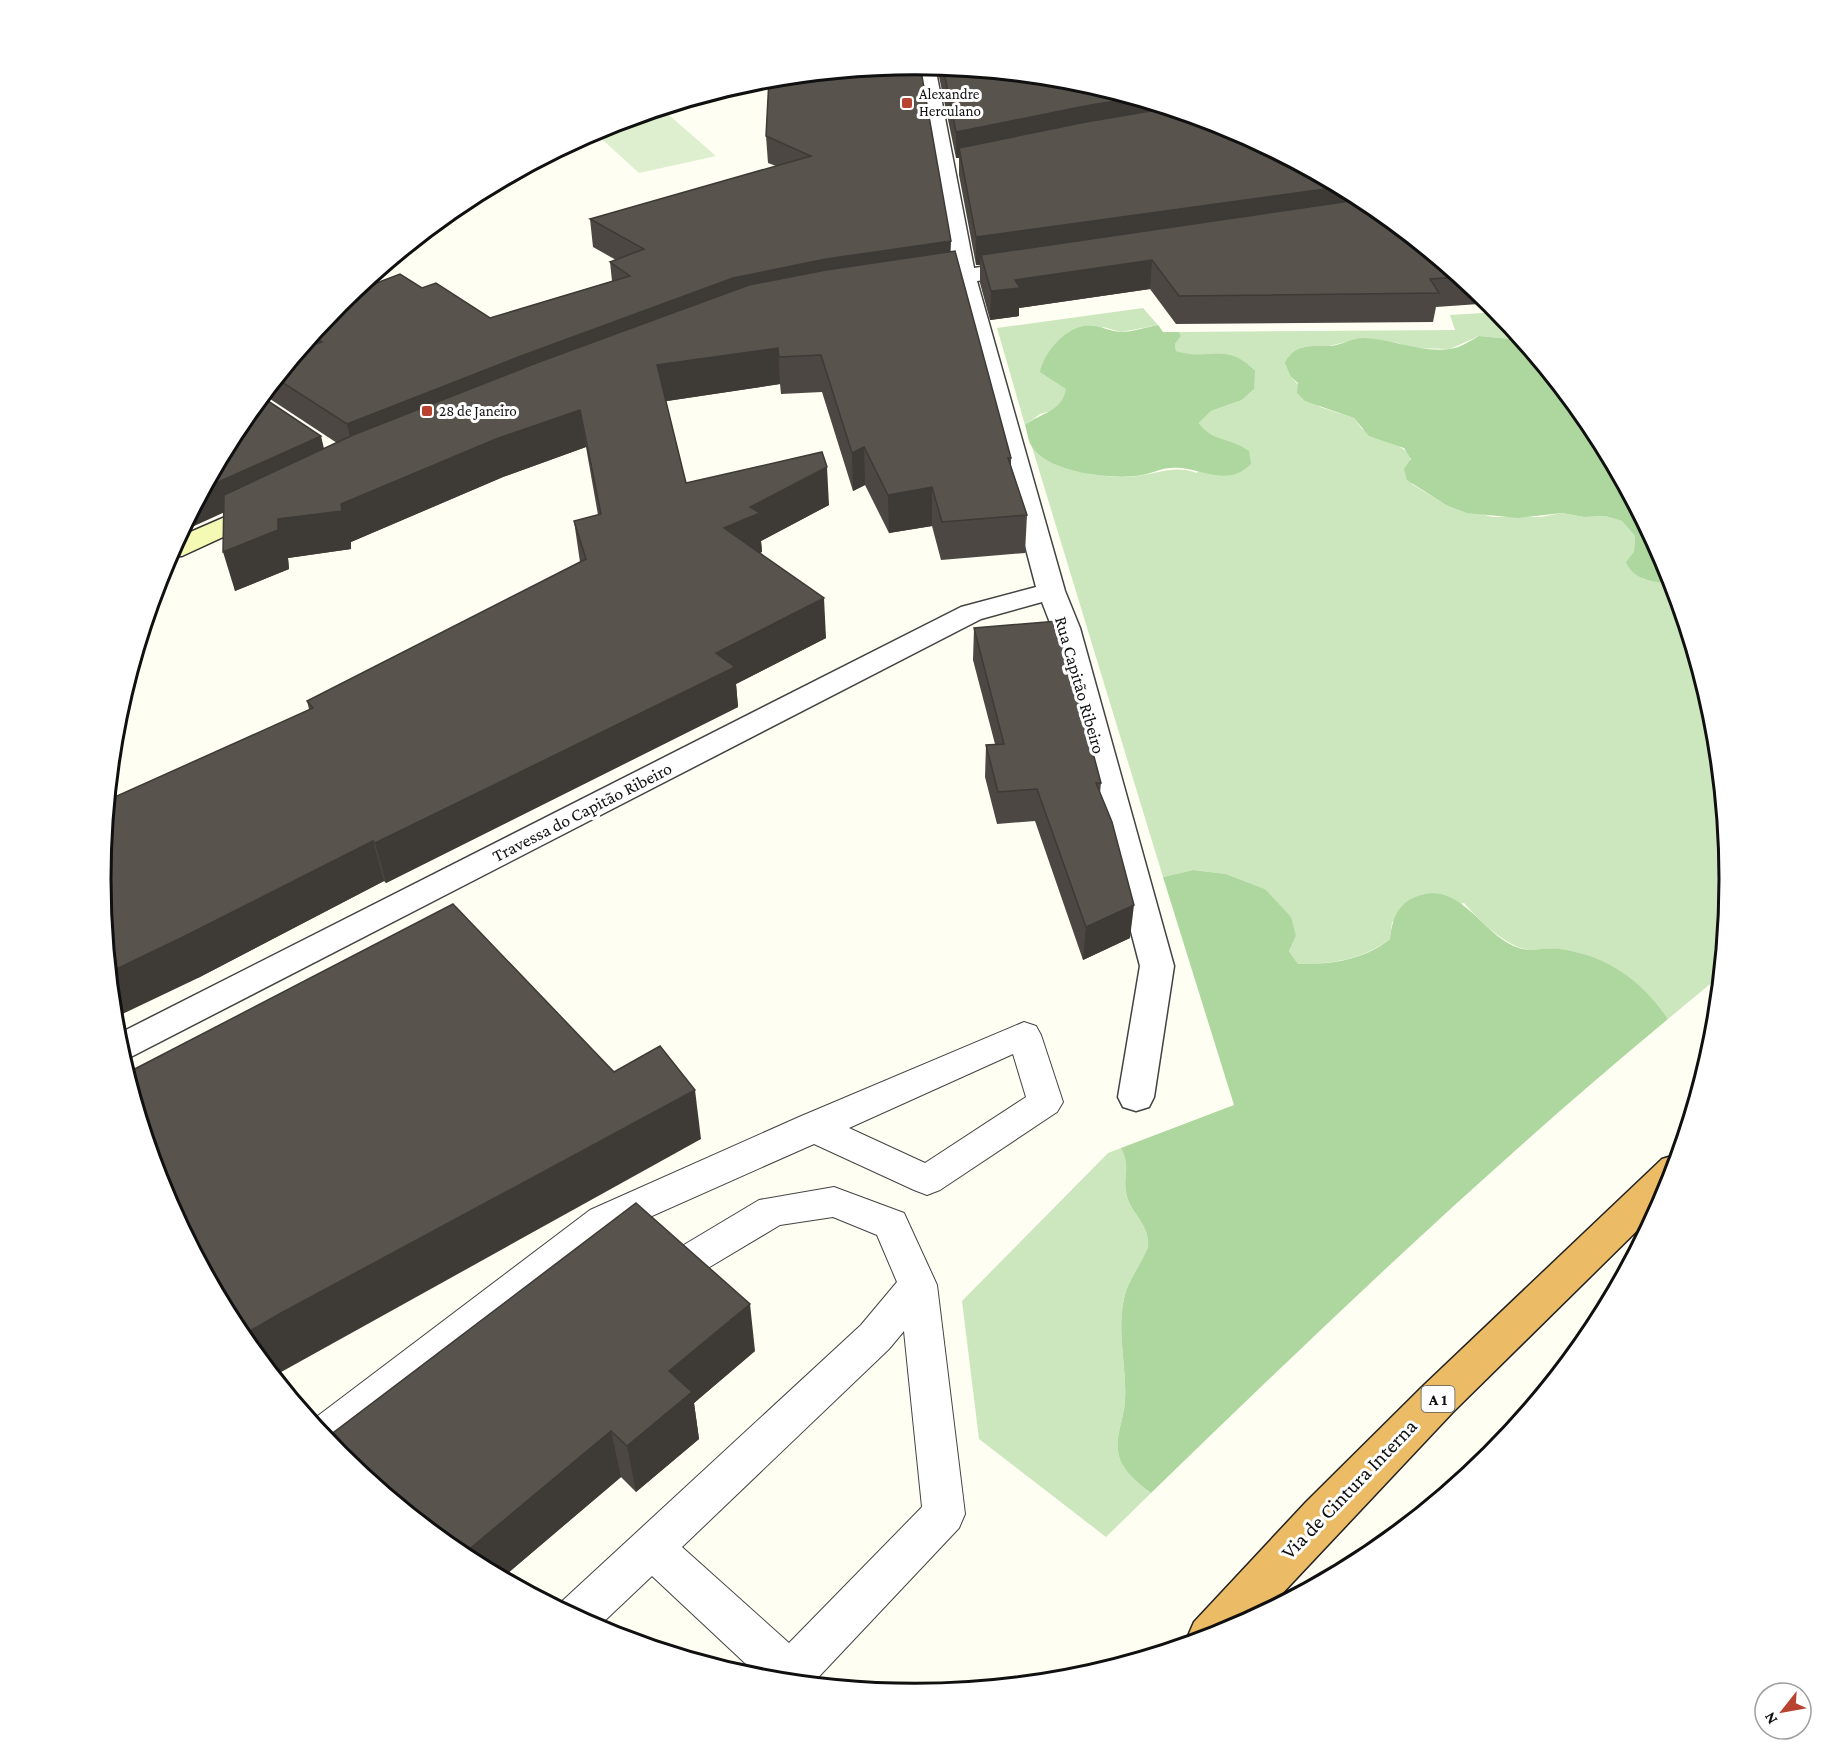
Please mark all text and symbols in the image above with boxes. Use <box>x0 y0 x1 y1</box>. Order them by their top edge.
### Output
place label: Alexandre Herculano <box>919 86 981 119</box>
marker: Alexandre Herculano <box>900 96 914 110</box>
place label: 28 de Janeiro <box>439 403 517 420</box>
marker: 28 de Janeiro <box>420 404 434 418</box>
street label: Rua Capitão Ribeiro <box>1051 614 1109 756</box>
street label: Travessa do Capitão Ribeiro <box>489 758 675 866</box>
road number: A 1 <box>1422 1386 1454 1412</box>
street label: Via de Cintura Interna <box>1276 1414 1422 1564</box>
north arrow <box>1753 1681 1813 1741</box>
text: N <box>1760 1709 1781 1728</box>

